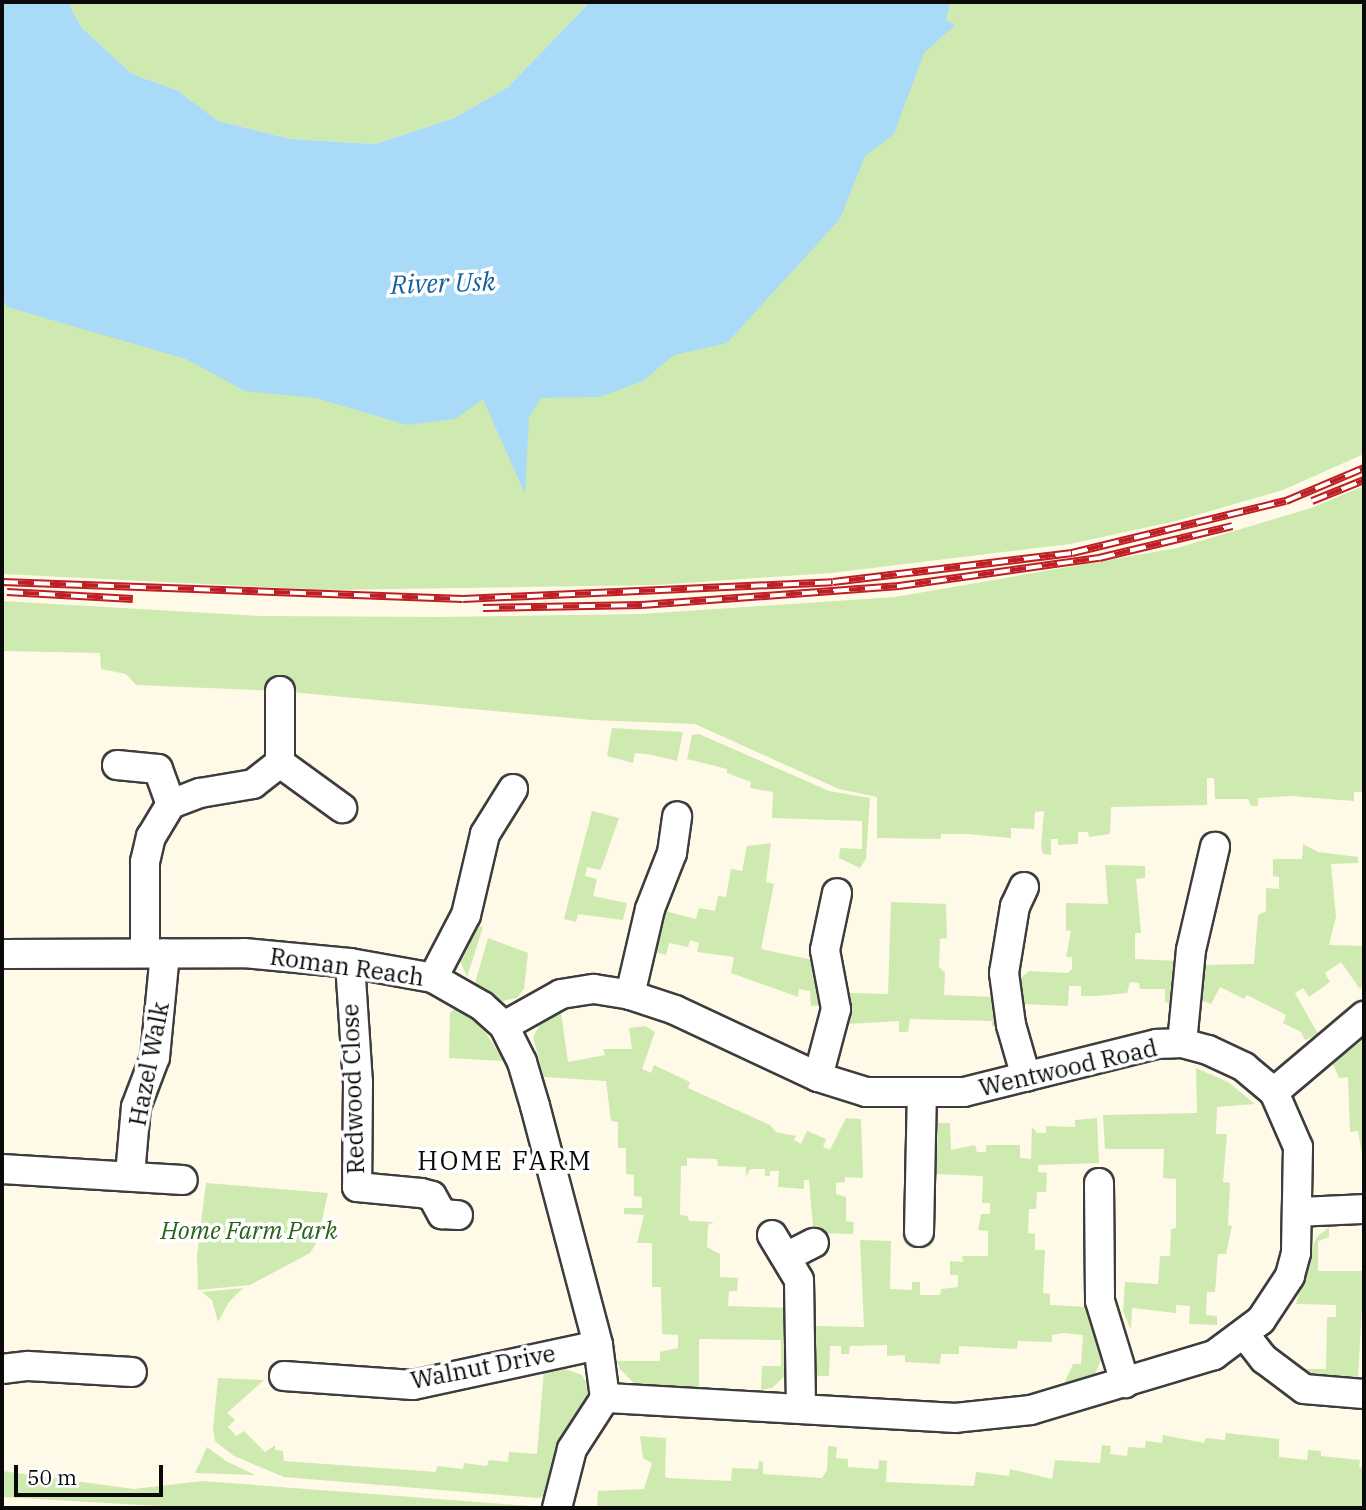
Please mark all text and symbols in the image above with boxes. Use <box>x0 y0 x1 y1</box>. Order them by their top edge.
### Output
water label: River Usk <box>390 266 496 300</box>
street label: Roman Reach <box>268 942 426 992</box>
street label: Hazel Walk <box>123 1000 175 1128</box>
street label: Redwood Close <box>336 1003 370 1175</box>
street label: Wentwood Road <box>976 1033 1160 1103</box>
district label: HOME FARM <box>418 1145 592 1177</box>
park label: Home Farm Park <box>160 1217 338 1245</box>
street label: Walnut Drive <box>408 1339 558 1395</box>
scale bar <box>18 1450 166 1494</box>
text: 50 m <box>27 1463 77 1491</box>

